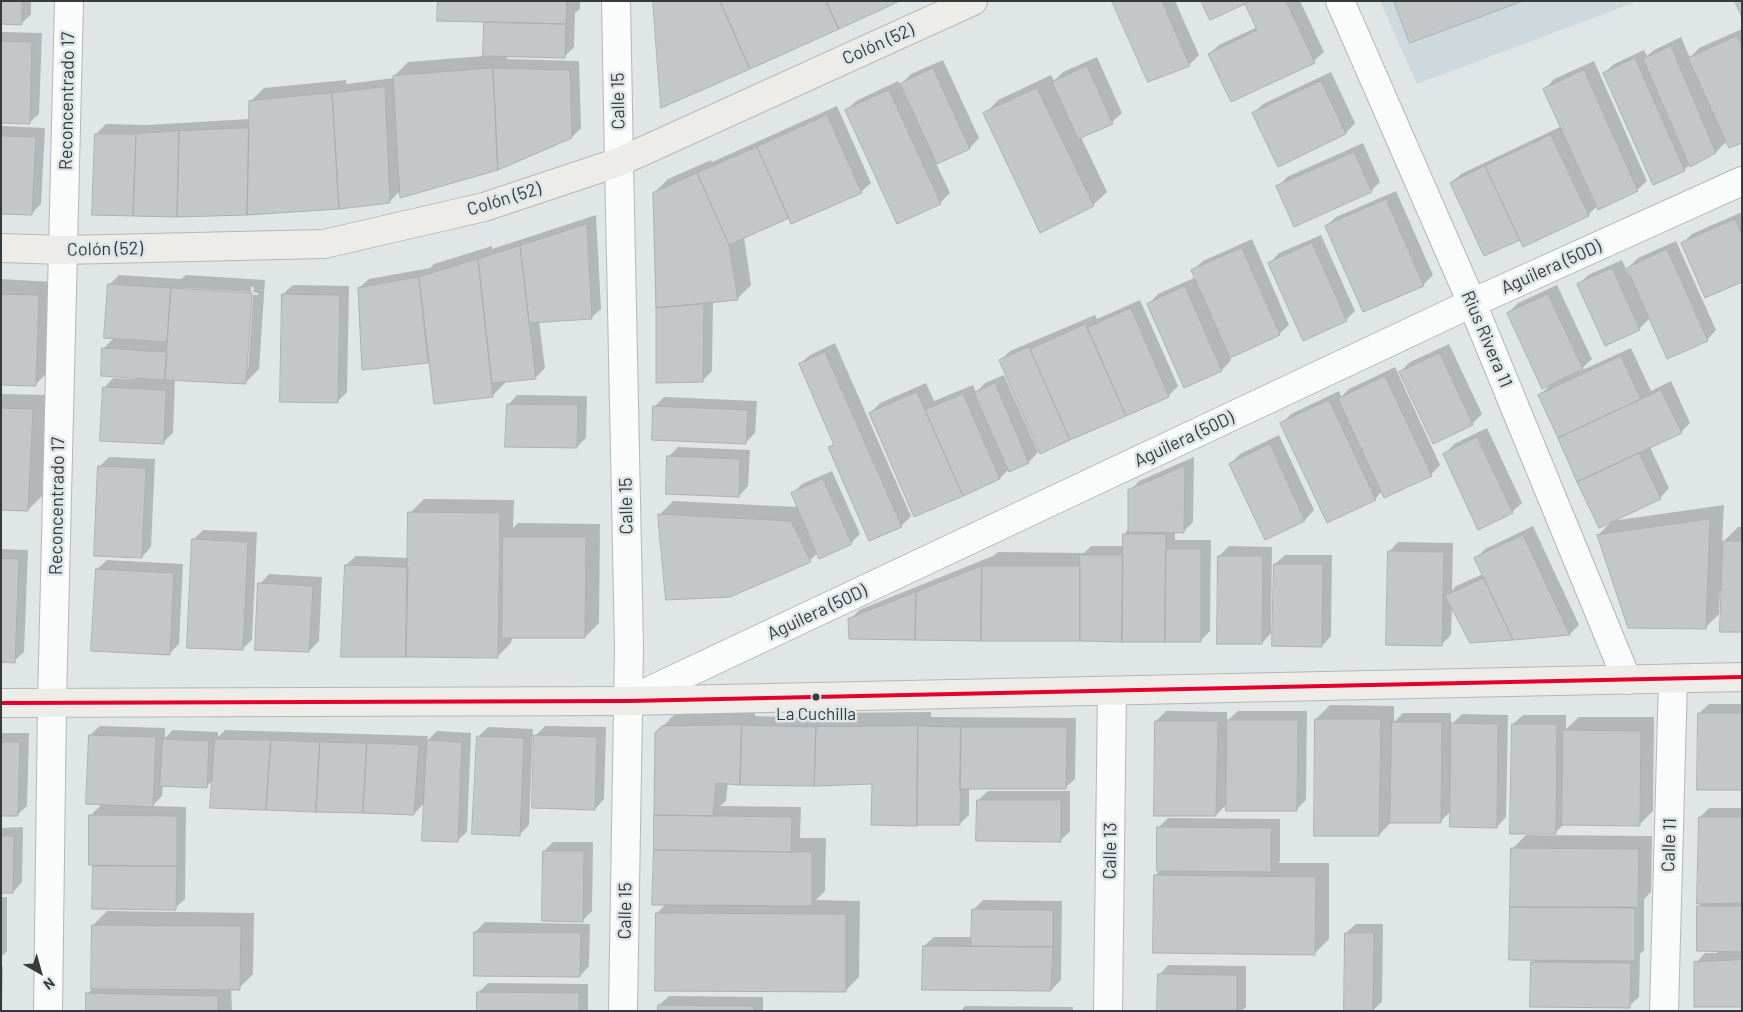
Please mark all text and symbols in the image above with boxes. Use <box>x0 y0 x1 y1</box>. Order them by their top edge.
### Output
street label: Colón (52) <box>839 19 917 69</box>
street label: Reconcentrado 17 <box>55 32 79 170</box>
street label: Calle 15 <box>607 72 629 130</box>
street label: Colón (52) <box>464 178 544 220</box>
street label: Aguilera (50D) <box>1498 235 1604 299</box>
street label: Colón (52) <box>67 238 143 260</box>
street label: Rius Rivera 11 <box>1457 287 1517 391</box>
street label: Aguilera (50D) <box>1131 407 1237 471</box>
street label: Reconcentrado 17 <box>45 437 69 575</box>
street label: Calle 15 <box>615 477 637 535</box>
street label: Aguilera (50D) <box>764 580 870 644</box>
marker: La Cuchilla <box>811 692 821 702</box>
place label: La Cuchilla <box>776 704 856 724</box>
street label: Calle 11 <box>1657 818 1681 872</box>
street label: Calle 13 <box>1099 822 1121 880</box>
street label: Calle 15 <box>614 882 636 940</box>
north arrow <box>15 947 65 997</box>
text: N <box>41 975 58 994</box>

